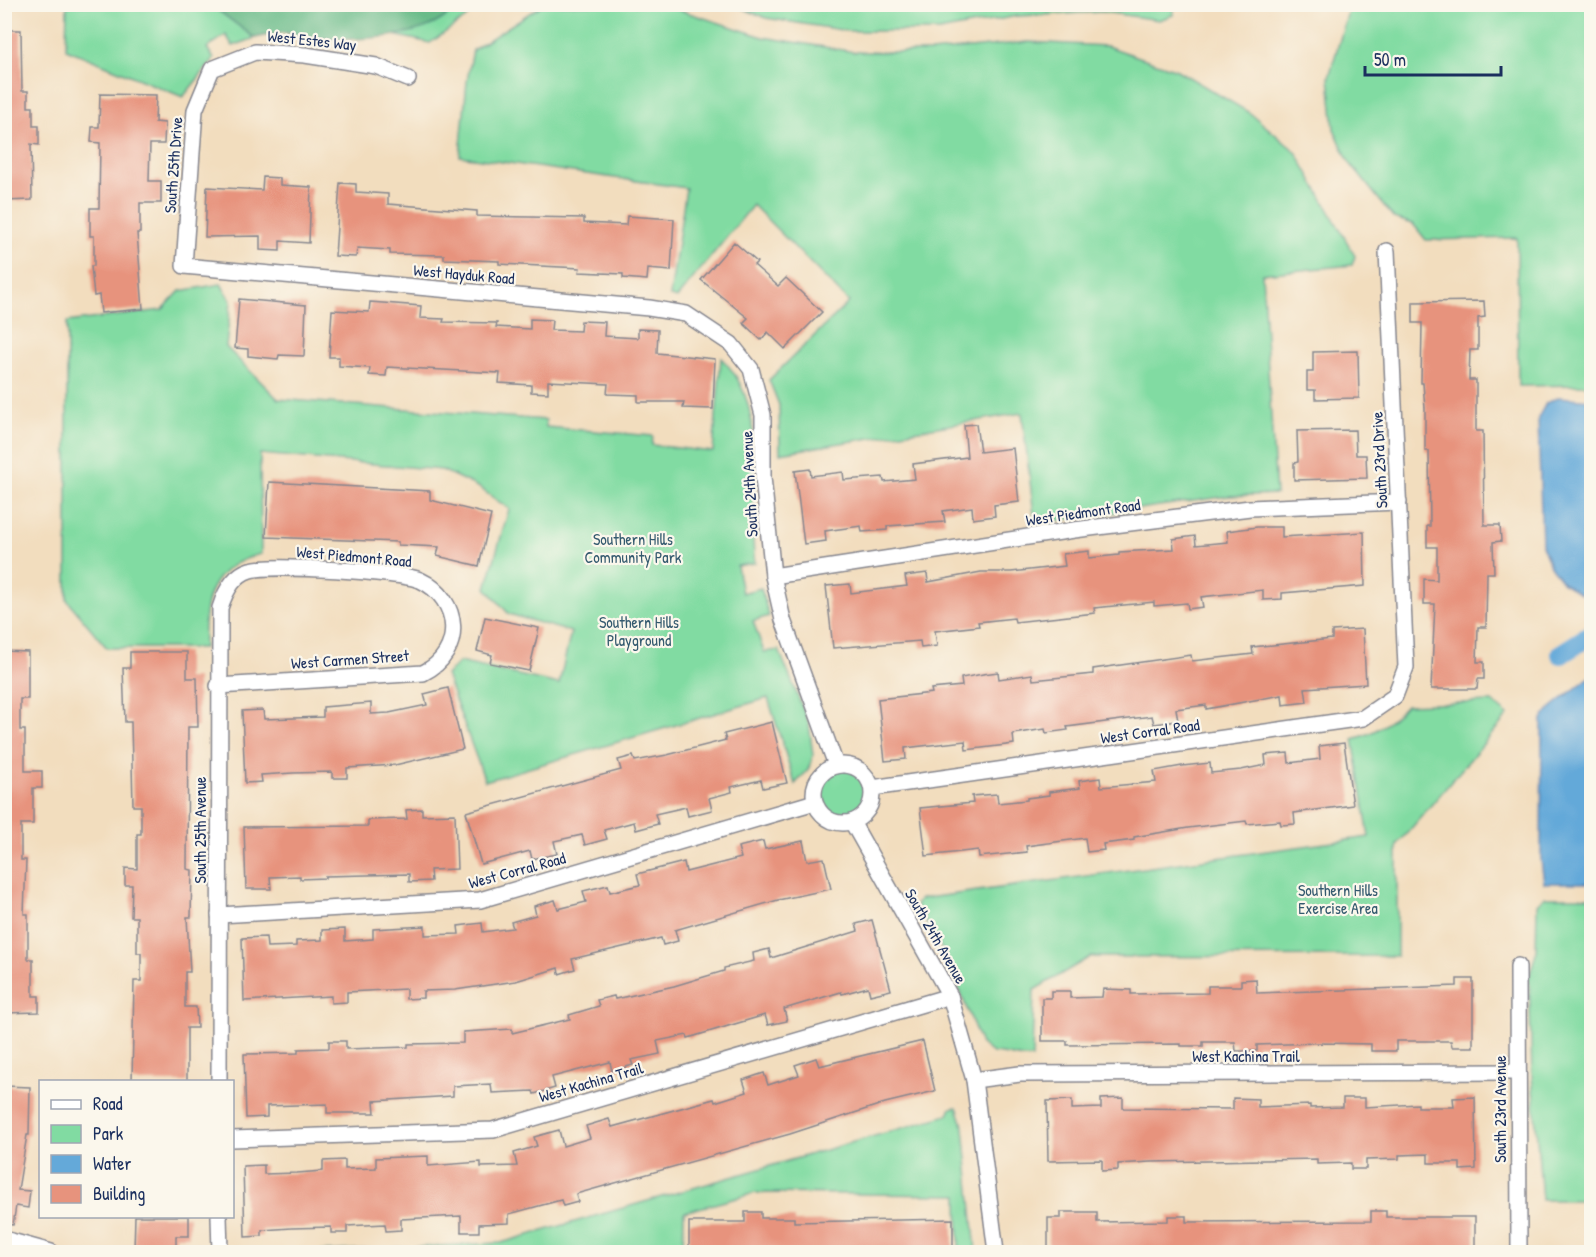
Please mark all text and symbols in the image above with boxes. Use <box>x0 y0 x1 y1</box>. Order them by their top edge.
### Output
street label: West Estes Way <box>266 24 358 56</box>
scale bar <box>1365 39 1502 77</box>
text: 50 m <box>1374 47 1406 72</box>
street label: South 25th Drive <box>159 116 187 214</box>
street label: West Hayduk Road <box>413 259 515 289</box>
street label: South 23rd Drive <box>1365 410 1393 509</box>
street label: South 24th Avenue <box>735 430 763 538</box>
street label: West Piedmont Road <box>1024 493 1142 531</box>
park label: Southern Hills Community Park <box>585 528 682 568</box>
street label: West Piedmont Road <box>296 540 412 572</box>
park label: Southern Hills Playground <box>599 611 679 651</box>
street label: West Carmen Street <box>290 644 410 674</box>
street label: West Corral Road <box>1099 713 1201 749</box>
street label: South 25th Avenue <box>189 776 211 883</box>
street label: West Corral Road <box>466 846 568 894</box>
park label: Southern Hills Exercise Area <box>1298 879 1378 919</box>
street label: South 24th Avenue <box>900 885 972 988</box>
street label: West Kachina Trail <box>1192 1045 1301 1067</box>
street label: South 23rd Avenue <box>1489 1055 1511 1163</box>
street label: West Kachina Trail <box>536 1056 646 1107</box>
legend <box>39 1080 234 1218</box>
text: Road <box>93 1091 123 1116</box>
text: Park <box>93 1121 124 1146</box>
text: Water <box>93 1151 131 1176</box>
text: Building <box>93 1181 145 1206</box>

